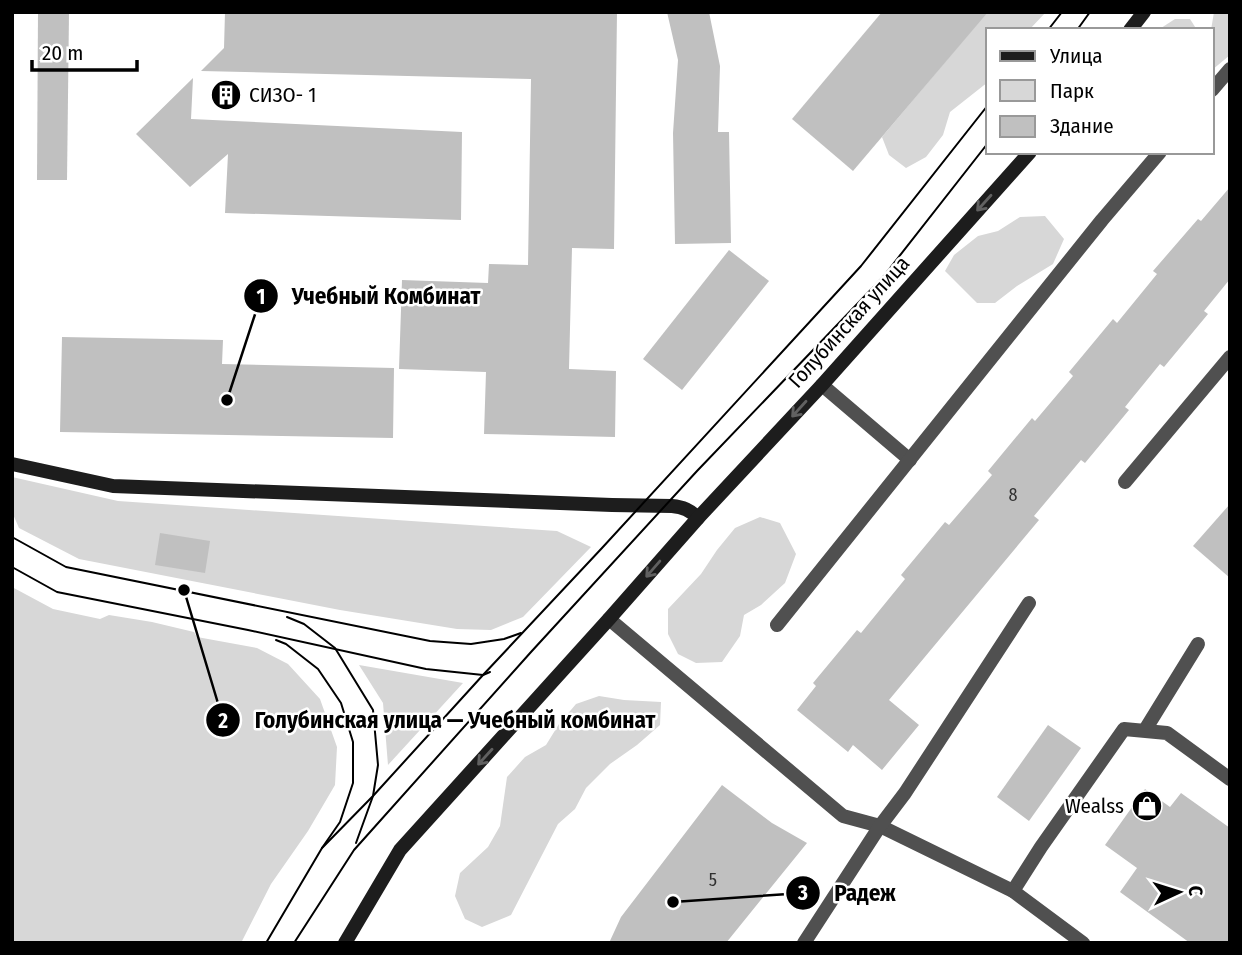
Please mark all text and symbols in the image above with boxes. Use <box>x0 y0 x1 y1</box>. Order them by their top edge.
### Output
scale bar <box>32 28 136 72</box>
legend <box>986 28 1214 154</box>
text: 20 m <box>42 40 83 66</box>
text: Улица <box>1049 43 1103 69</box>
building icon: СИЗО- 1 <box>209 78 243 112</box>
text: Парк <box>1050 78 1094 104</box>
place label: СИЗО- 1 <box>249 82 316 108</box>
text: Здание <box>1050 113 1114 139</box>
one-way arrow <box>976 194 992 212</box>
street label: Голубинская улица <box>783 251 915 393</box>
callout: Учебный Комбинат <box>243 274 495 318</box>
text: Учебный Комбинат <box>291 282 481 310</box>
text: 1 <box>257 284 265 310</box>
one-way arrow <box>791 400 808 417</box>
house number: 8 <box>1009 484 1018 506</box>
one-way arrow <box>645 560 661 578</box>
callout: Голубинская улица — Учебный комбинат <box>206 698 670 742</box>
text: Голубинская улица — Учебный комбинат <box>255 706 656 734</box>
text: 2 <box>217 708 228 734</box>
one-way arrow <box>477 747 493 765</box>
shop icon: Wealss <box>1130 789 1164 823</box>
place label: Wealss <box>1065 793 1124 819</box>
north arrow <box>1144 857 1214 927</box>
house number: 5 <box>709 869 717 891</box>
callout: Радеж <box>785 871 909 915</box>
text: Радеж <box>834 879 896 907</box>
text: 3 <box>797 880 808 906</box>
text: С <box>1184 885 1207 897</box>

